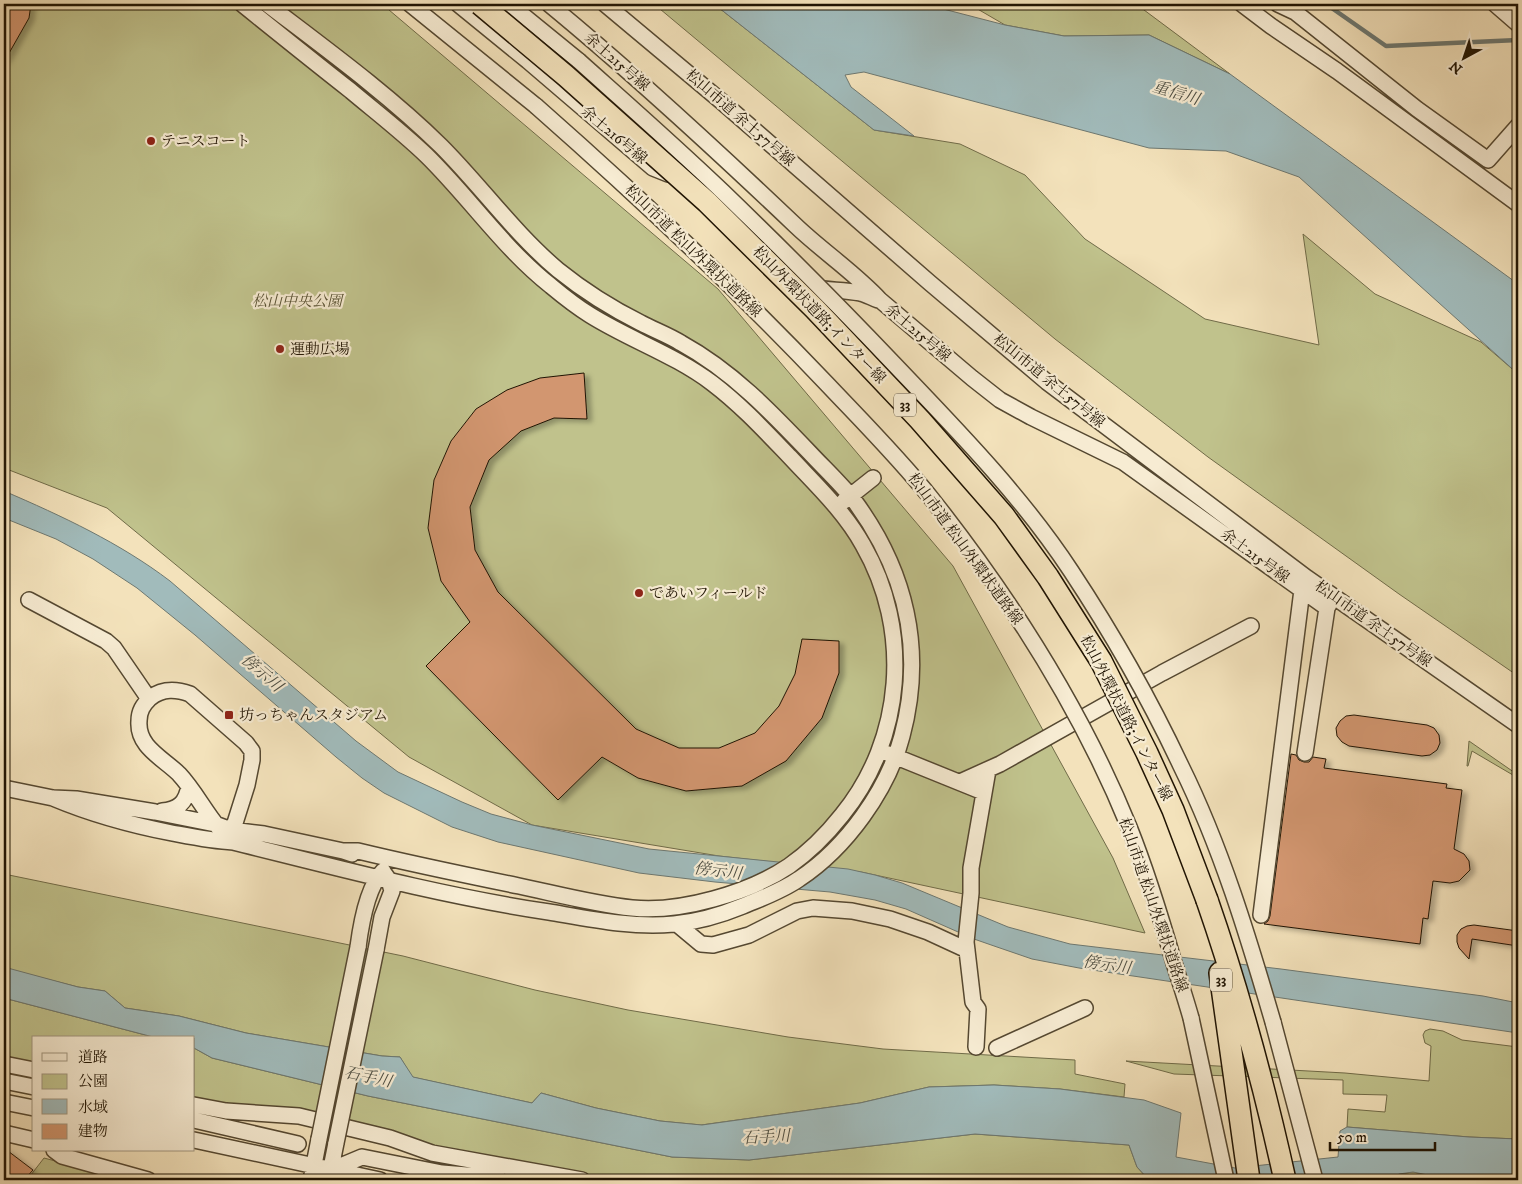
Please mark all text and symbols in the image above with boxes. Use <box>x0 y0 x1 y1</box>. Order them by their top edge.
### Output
street label: 余土215号線 <box>580 29 654 95</box>
north arrow <box>1440 32 1490 82</box>
text: N <box>1446 56 1466 78</box>
street label: 松山市道 余土57号線 <box>681 65 799 171</box>
water label: 重信川 <box>1150 76 1204 110</box>
street label: 余土216号線 <box>577 102 651 168</box>
place label: テニスコート <box>161 132 250 151</box>
marker: テニスコート <box>145 135 157 147</box>
street label: 松山市道 松山外環状道路線 <box>621 181 765 321</box>
street label: 松山外環状道路;インター線 <box>748 242 890 388</box>
park label: 松山中央公園 <box>252 292 345 311</box>
street label: 余土215号線 <box>881 300 955 366</box>
street label: 松山市道 余土57号線 <box>989 330 1109 432</box>
place label: 運動広場 <box>290 340 350 359</box>
marker: 運動広場 <box>274 343 286 355</box>
road number: 33 <box>894 394 916 416</box>
street label: 松山市道 松山外環状道路線 <box>903 469 1027 629</box>
street label: 余土215号線 <box>1217 525 1293 587</box>
street label: 松山市道 余土57号線 <box>1311 576 1435 672</box>
place label: であいフィールド <box>649 584 768 603</box>
marker: であいフィールド <box>633 587 645 599</box>
street label: 松山外環状道路;インター線 <box>1076 632 1176 804</box>
water label: 傍示川 <box>237 650 288 698</box>
place label: 坊っちゃんスタジアム <box>239 706 388 725</box>
marker: 坊っちゃんスタジアム <box>223 709 235 721</box>
street label: 松山市道 松山外環状道路線 <box>1114 815 1192 995</box>
water label: 傍示川 <box>693 858 745 884</box>
water label: 傍示川 <box>1082 952 1134 979</box>
road number: 33 <box>1210 968 1232 992</box>
legend <box>32 1036 195 1152</box>
text: 道路 <box>78 1048 108 1067</box>
water label: 石手川 <box>342 1062 396 1092</box>
text: 公園 <box>78 1072 108 1091</box>
text: 水域 <box>78 1098 108 1117</box>
scale bar <box>1330 1119 1434 1151</box>
text: 建物 <box>78 1122 108 1141</box>
water label: 石手川 <box>742 1126 792 1148</box>
text: 50 m <box>1337 1128 1367 1147</box>

